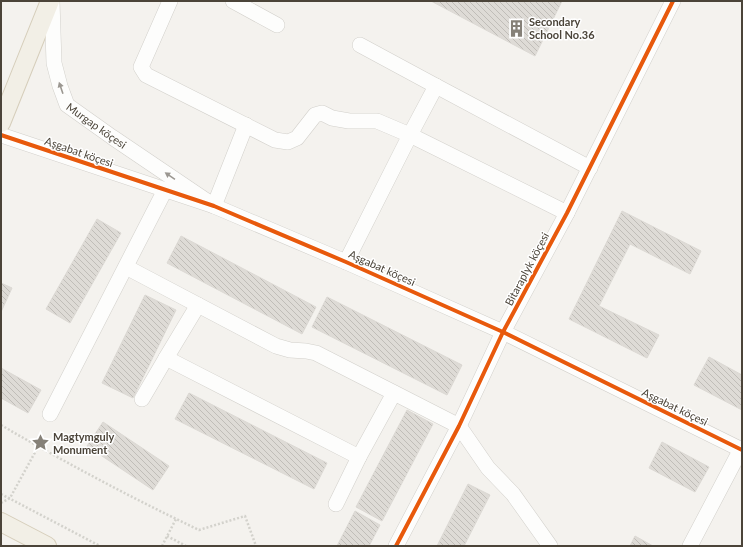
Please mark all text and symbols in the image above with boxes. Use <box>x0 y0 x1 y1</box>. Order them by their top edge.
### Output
place label: Secondary School No.36 <box>529 15 595 41</box>
building icon: Secondary School No.36 <box>506 18 526 38</box>
one-way arrow <box>57 81 63 93</box>
street label: Murgap köçesi <box>64 100 129 151</box>
street label: Aşgabat köçesi <box>43 134 115 169</box>
one-way arrow <box>164 173 176 180</box>
street label: Bitaraplyk köçesi <box>502 230 552 308</box>
street label: Aşgabat köçesi <box>347 247 418 288</box>
street label: Aşgabat köçesi <box>640 385 711 428</box>
place label: Magtymguly Monument <box>53 430 114 456</box>
place icon: Magtymguly Monument <box>30 433 50 453</box>

